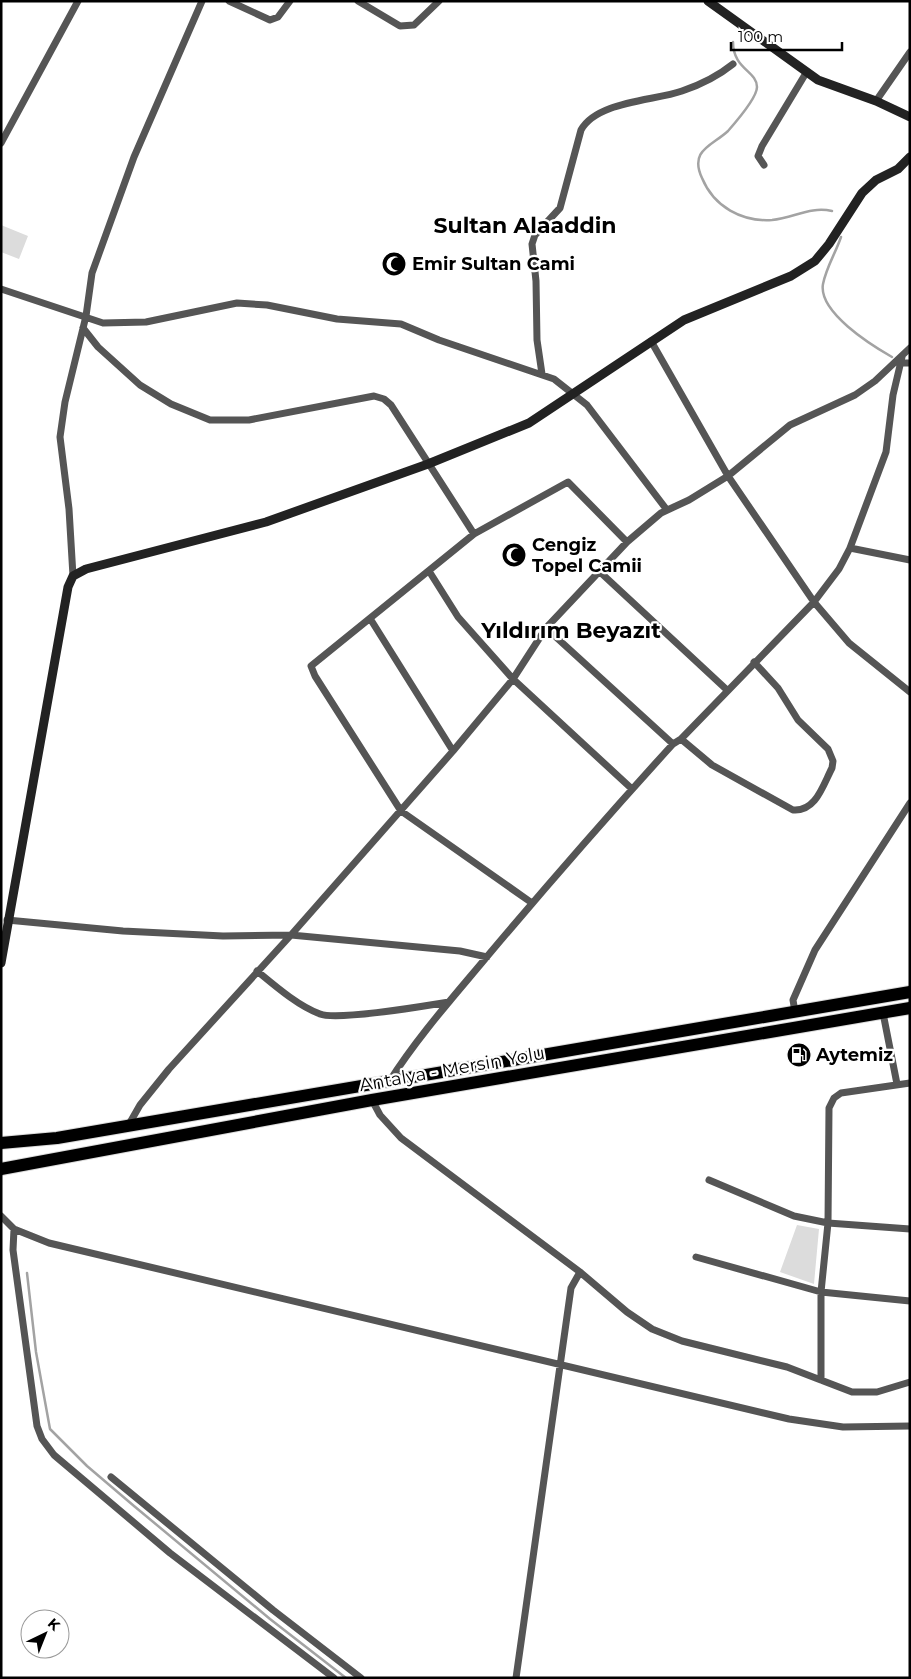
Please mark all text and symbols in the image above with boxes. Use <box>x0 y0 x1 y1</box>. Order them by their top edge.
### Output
scale bar <box>731 20 842 52</box>
text: 100 m <box>738 27 783 46</box>
district label: Sultan Alaaddin <box>434 212 616 239</box>
mosque icon: Emir Sultan Cami <box>381 251 407 277</box>
place label: Emir Sultan Cami <box>412 253 575 275</box>
place label: Cengiz Topel Camii <box>532 534 642 577</box>
mosque icon: Cengiz Topel Camii <box>501 542 527 568</box>
district label: Yıldırım Beyazıt <box>480 617 661 644</box>
street label: Antalya - Mersin Yolu <box>357 1042 547 1096</box>
fuel station icon: Aytemiz <box>786 1042 812 1068</box>
place label: Aytemiz <box>815 1044 893 1066</box>
north arrow <box>20 1609 70 1659</box>
text: K <box>44 1614 64 1635</box>

